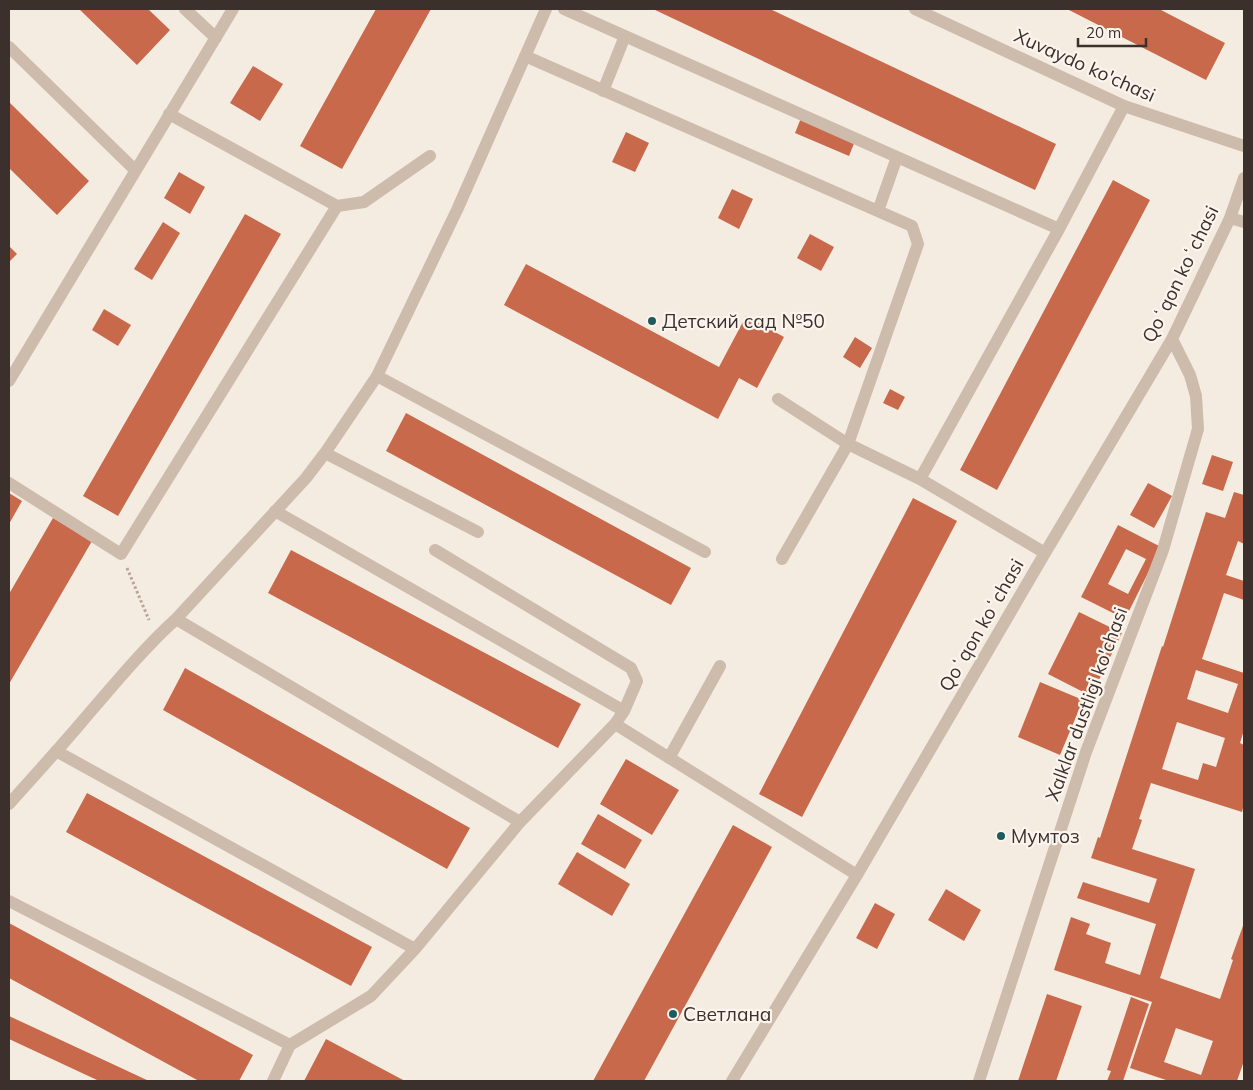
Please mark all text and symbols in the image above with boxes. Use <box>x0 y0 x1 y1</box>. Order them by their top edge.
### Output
scale bar <box>1078 15 1146 47</box>
street label: Xuvaydo ko'chasi <box>1011 23 1159 107</box>
text: 20 m <box>1086 23 1121 42</box>
street label: Qoʻqon koʻchasi <box>1137 202 1223 346</box>
place label: Детский сад №50 <box>662 309 825 333</box>
marker: Детский сад №50 <box>646 315 658 327</box>
street label: Qoʻqon koʻchasi <box>933 554 1029 696</box>
street label: Xalklar dustligi ko'chasi <box>1040 604 1132 804</box>
place label: Mумтоз <box>1011 824 1080 848</box>
marker: Mумтоз <box>995 830 1007 842</box>
place label: Светлана <box>683 1002 771 1026</box>
marker: Светлана <box>667 1008 679 1020</box>

